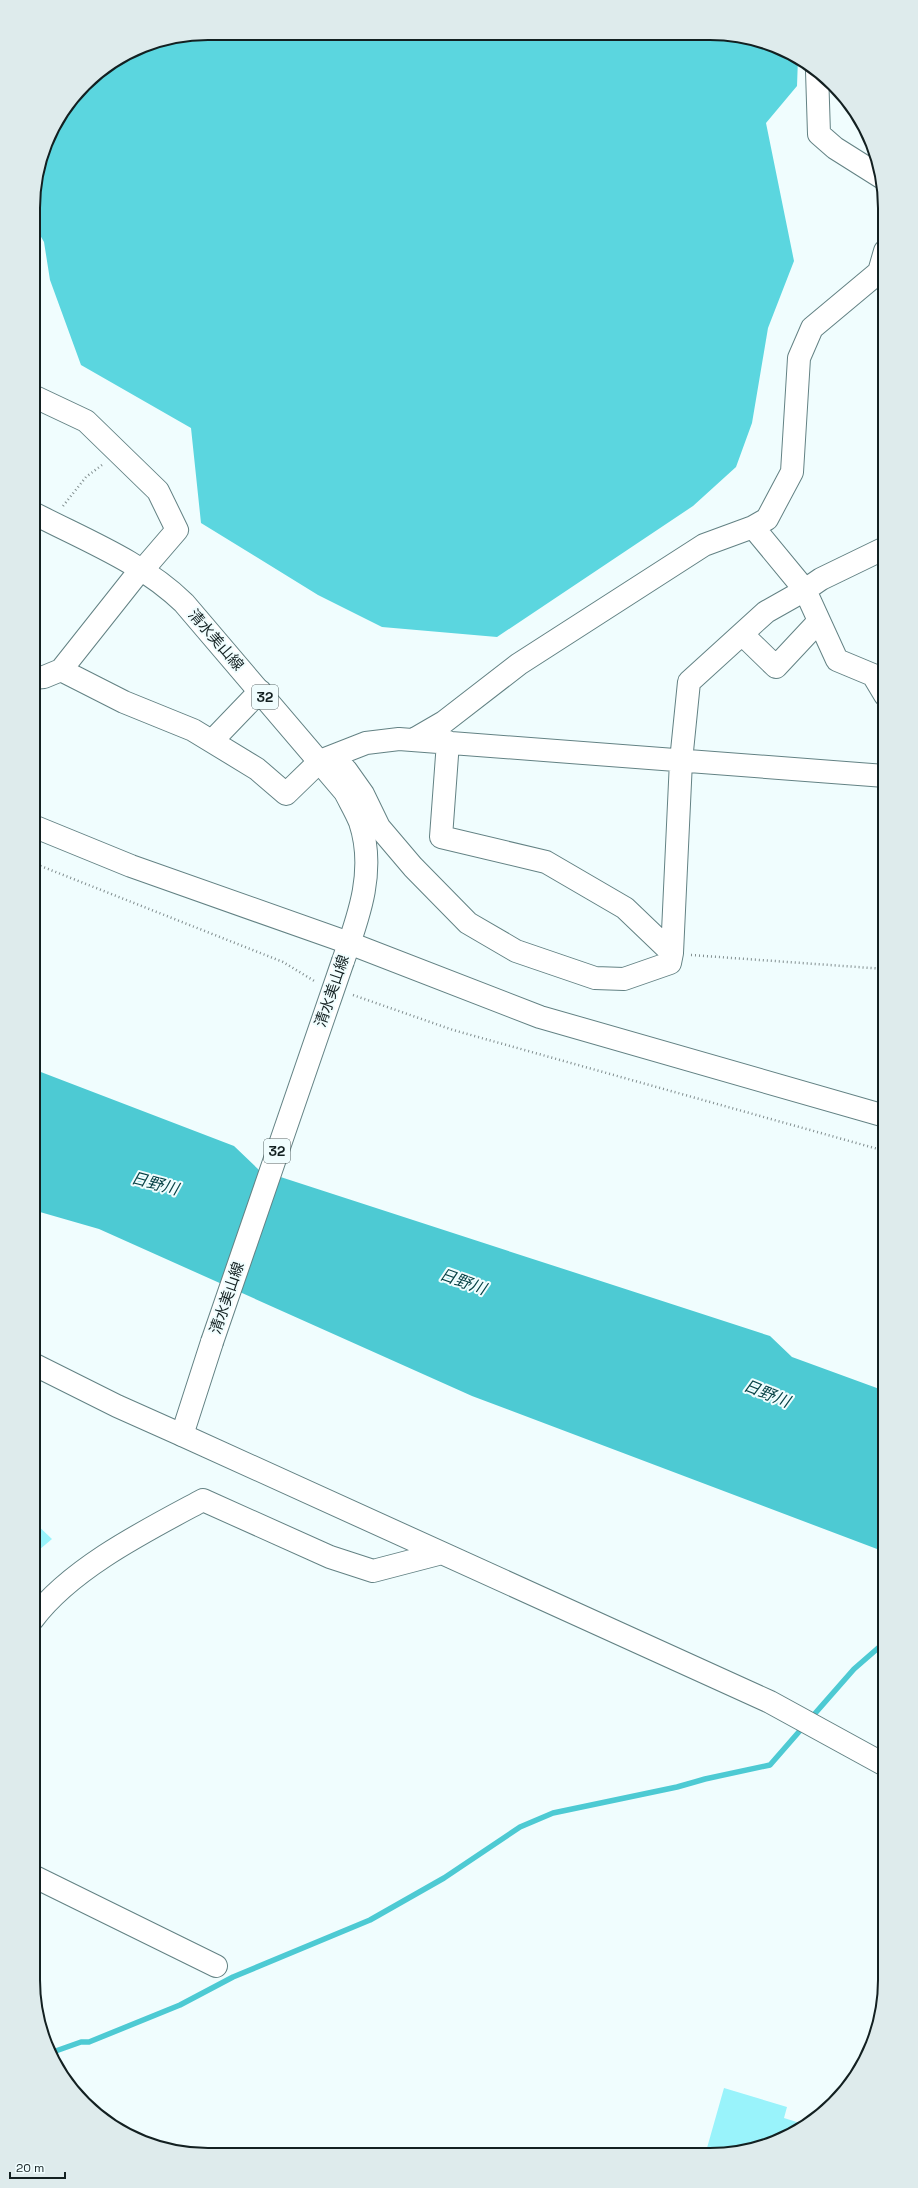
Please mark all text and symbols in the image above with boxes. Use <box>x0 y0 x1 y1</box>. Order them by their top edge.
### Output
street label: 清水美山線 <box>185 605 248 674</box>
road number: 32 <box>252 685 278 709</box>
street label: 清水美山線 <box>310 952 353 1029</box>
road number: 32 <box>264 1139 290 1163</box>
water label: 日野川 <box>129 1167 183 1200</box>
street label: 清水美山線 <box>205 1259 248 1336</box>
water label: 日野川 <box>437 1263 491 1300</box>
water label: 日野川 <box>741 1375 795 1413</box>
scale bar <box>10 2154 65 2180</box>
text: 20 m <box>16 2160 44 2176</box>

